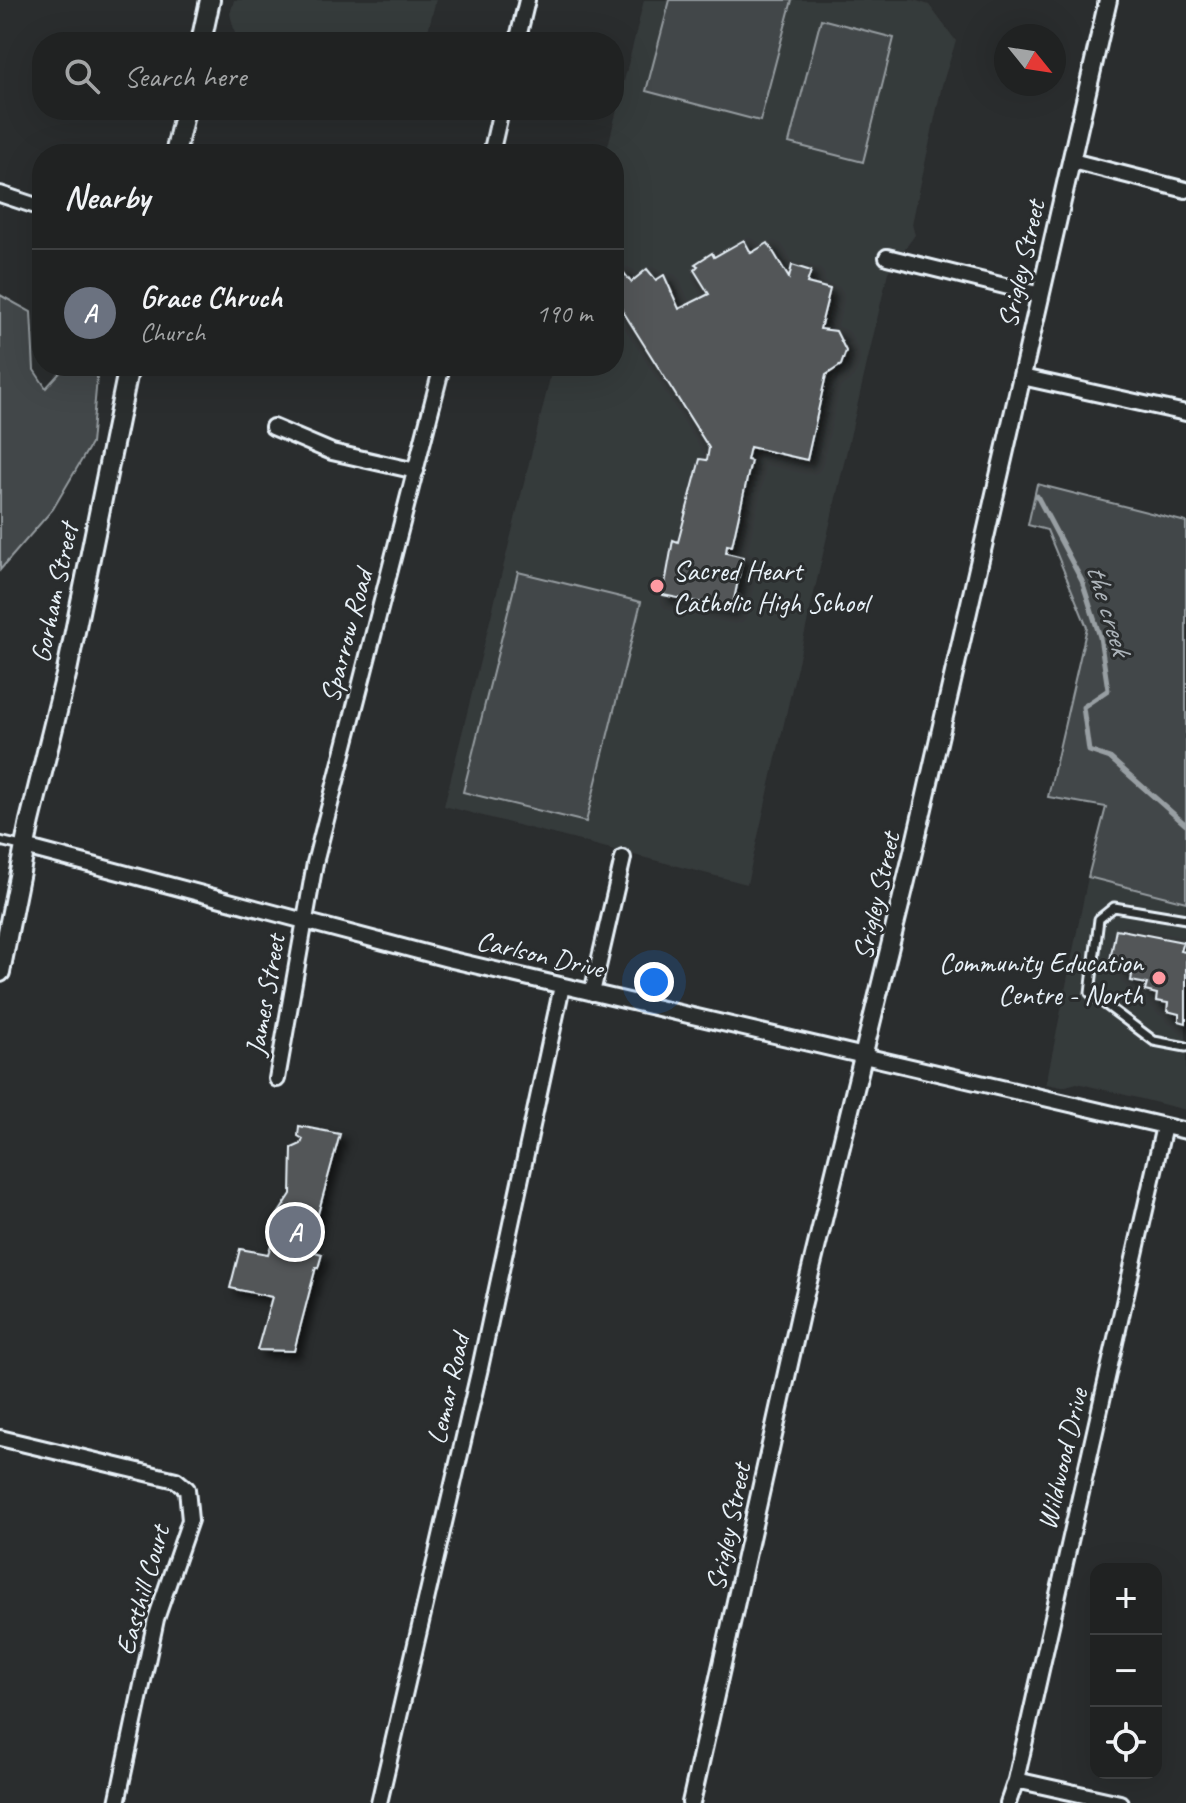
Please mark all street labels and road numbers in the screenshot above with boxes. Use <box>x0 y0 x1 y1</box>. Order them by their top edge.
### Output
street label: Srigley Street <box>989 194 1053 331</box>
street label: Gorham Street <box>22 517 87 666</box>
street label: Sparrow Road <box>312 562 381 706</box>
street label: Srigley Street <box>844 826 908 963</box>
street label: Carlson Drive <box>473 922 609 986</box>
street label: James Street <box>237 929 293 1060</box>
street label: Lemar Road <box>418 1327 479 1447</box>
street label: Wildwood Drive <box>1029 1383 1096 1533</box>
street label: Srigley Street <box>697 1457 759 1594</box>
street label: Easthill Court <box>107 1519 178 1659</box>

